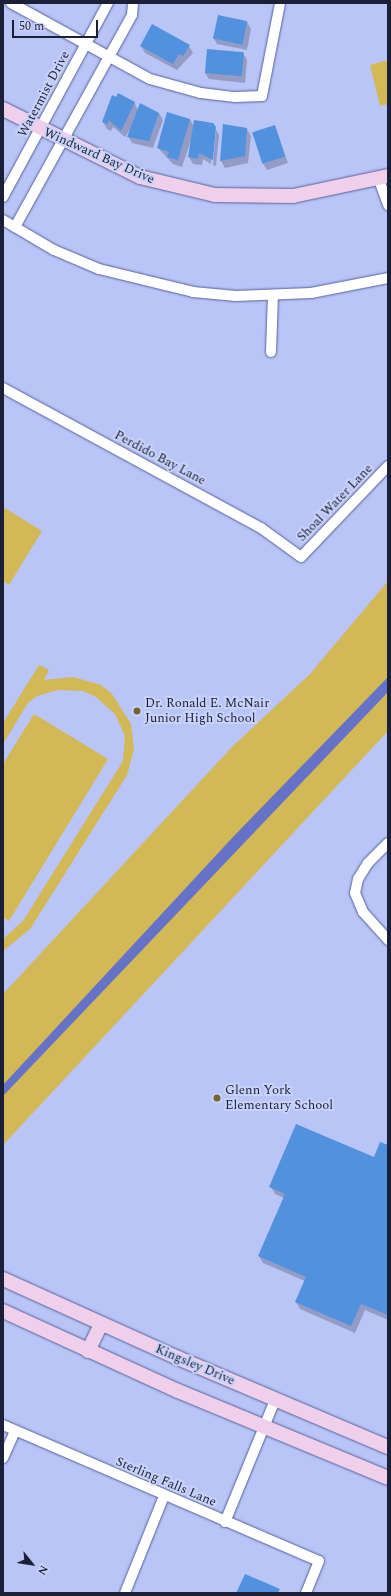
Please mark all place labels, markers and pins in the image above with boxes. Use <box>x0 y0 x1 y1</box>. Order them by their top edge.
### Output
place label: Dr. Ronald E. McNair Junior High School <box>145 696 269 727</box>
marker: Dr. Ronald E. McNair Junior High School <box>132 706 142 716</box>
place label: Glenn York Elementary School <box>225 1083 333 1114</box>
marker: Glenn York Elementary School <box>212 1093 222 1103</box>

